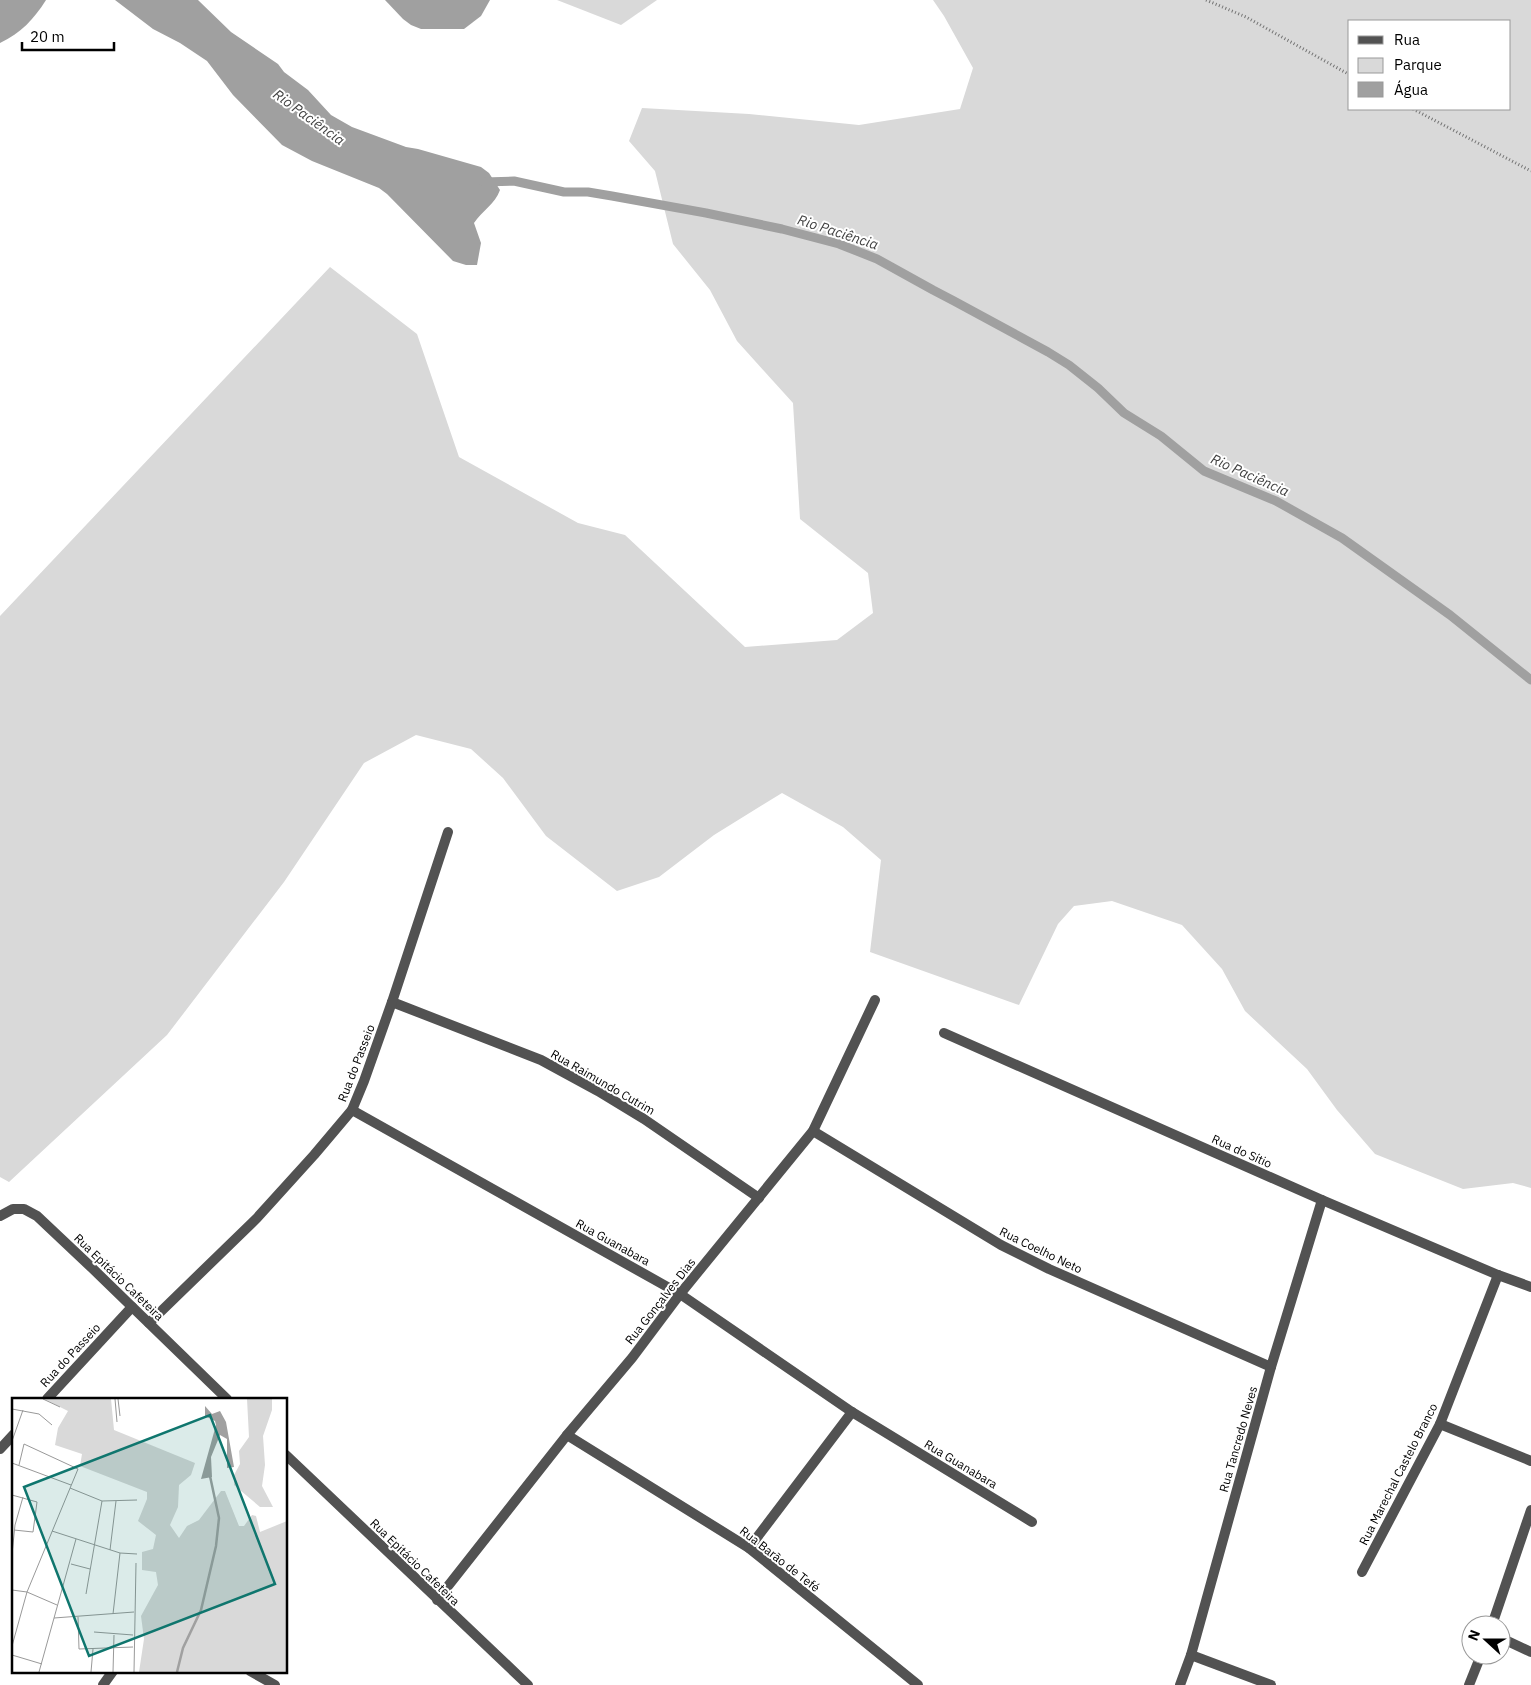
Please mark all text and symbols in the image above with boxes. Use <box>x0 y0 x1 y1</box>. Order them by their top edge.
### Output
scale bar <box>22 20 115 52</box>
legend <box>1348 20 1511 110</box>
text: 20 m <box>30 27 65 46</box>
text: Rua <box>1394 30 1420 49</box>
text: Parque <box>1394 55 1442 74</box>
text: Água <box>1394 80 1428 99</box>
water label: Rio Paciência <box>270 85 348 149</box>
water label: Rio Paciência <box>795 210 881 254</box>
water label: Rio Paciência <box>1208 450 1292 500</box>
street label: Rua do Passeio <box>334 1022 378 1104</box>
street label: Rua Raimundo Cutrim <box>548 1046 658 1118</box>
street label: Rua do Sítio <box>1210 1131 1275 1171</box>
street label: Rua Guanabara <box>573 1215 653 1269</box>
street label: Rua Coelho Neto <box>997 1224 1085 1277</box>
street label: Rua Epitácio Cafeteira <box>71 1230 167 1324</box>
street label: Rua Gonçalves Dias <box>622 1255 699 1347</box>
street label: Rua do Passeio <box>37 1320 104 1390</box>
street label: Rua Tancredo Neves <box>1216 1384 1260 1494</box>
inset map <box>12 1398 288 1672</box>
street label: Rua Marechal Castelo Branco <box>1356 1400 1441 1548</box>
street label: Rua Guanabara <box>922 1436 1001 1492</box>
street label: Rua Epitácio Cafeteira <box>367 1515 463 1609</box>
street label: Rua Barão de Tefé <box>737 1523 823 1595</box>
north arrow <box>1461 1615 1511 1665</box>
text: N <box>1464 1627 1484 1643</box>

